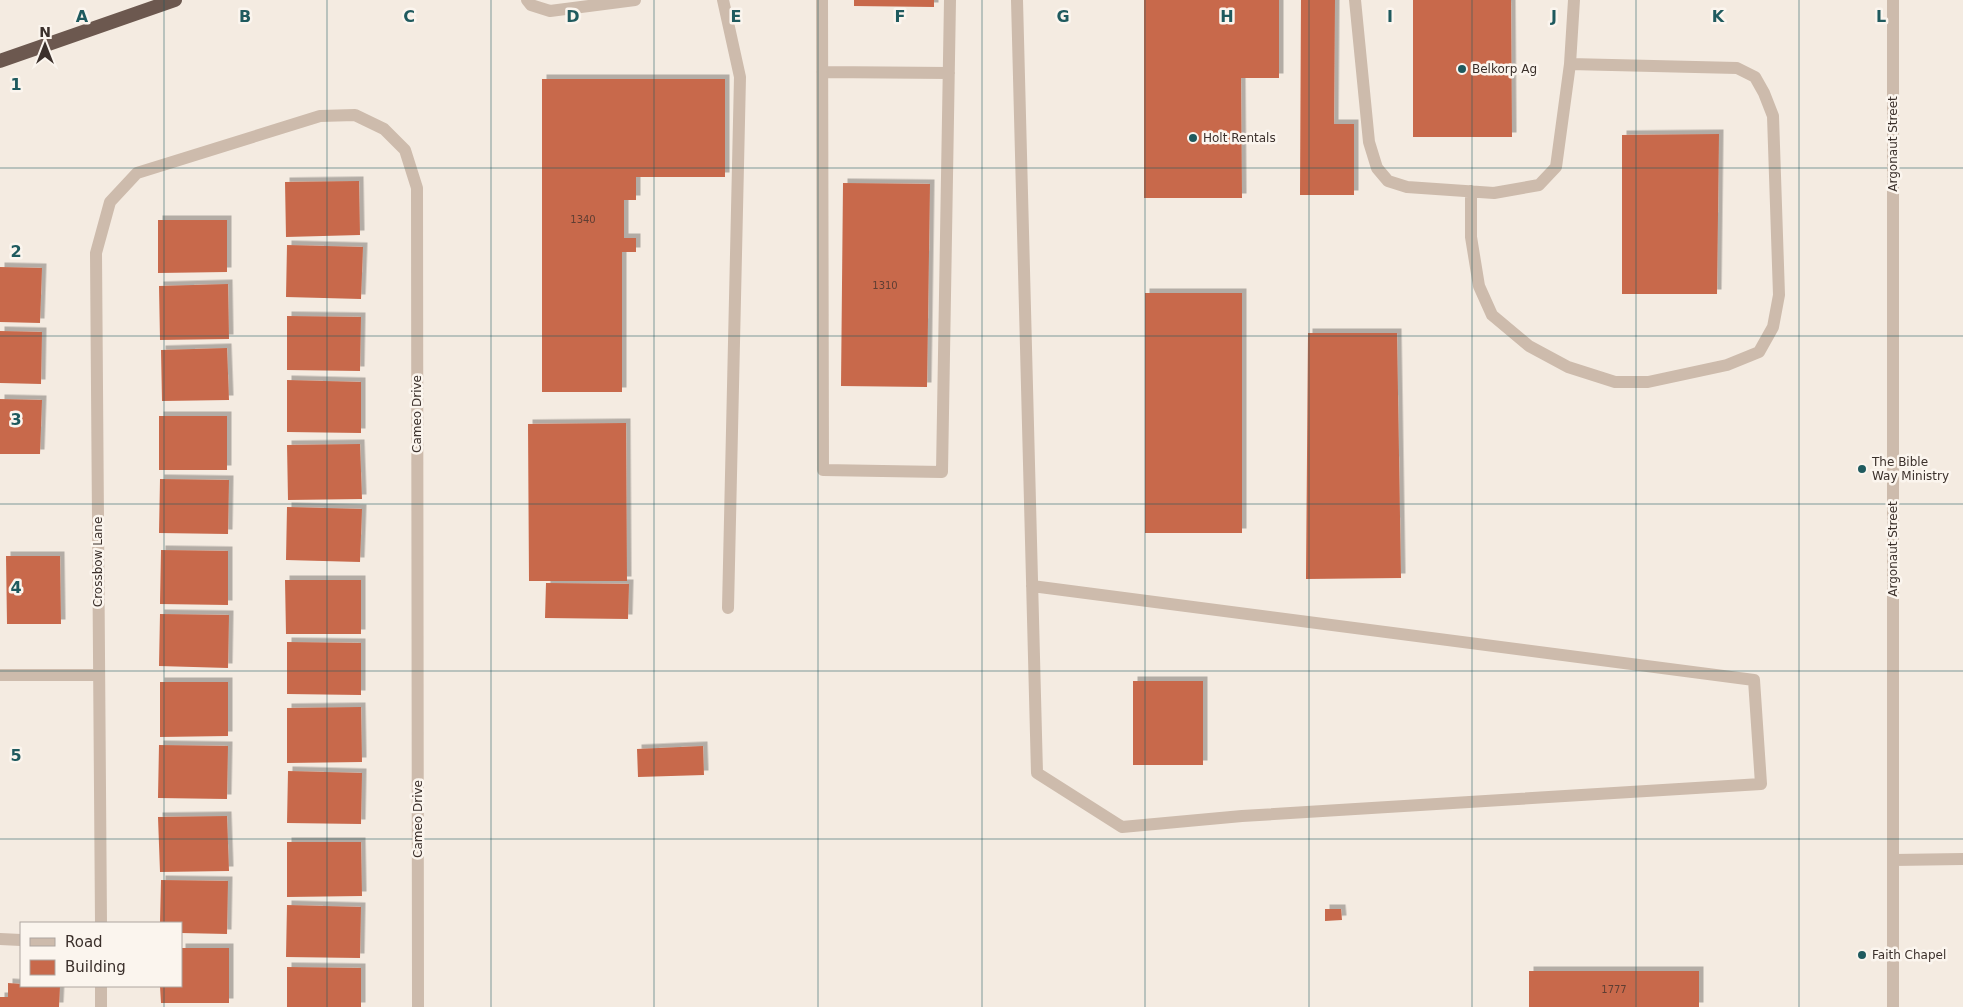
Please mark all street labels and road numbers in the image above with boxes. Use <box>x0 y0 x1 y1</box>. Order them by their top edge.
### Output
street label: Argonaut Street <box>1886 96 1900 192</box>
street label: Cameo Drive <box>410 375 424 453</box>
street label: Argonaut Street <box>1886 501 1900 597</box>
street label: Crossbow Lane <box>91 517 105 607</box>
street label: Cameo Drive <box>411 780 425 858</box>

